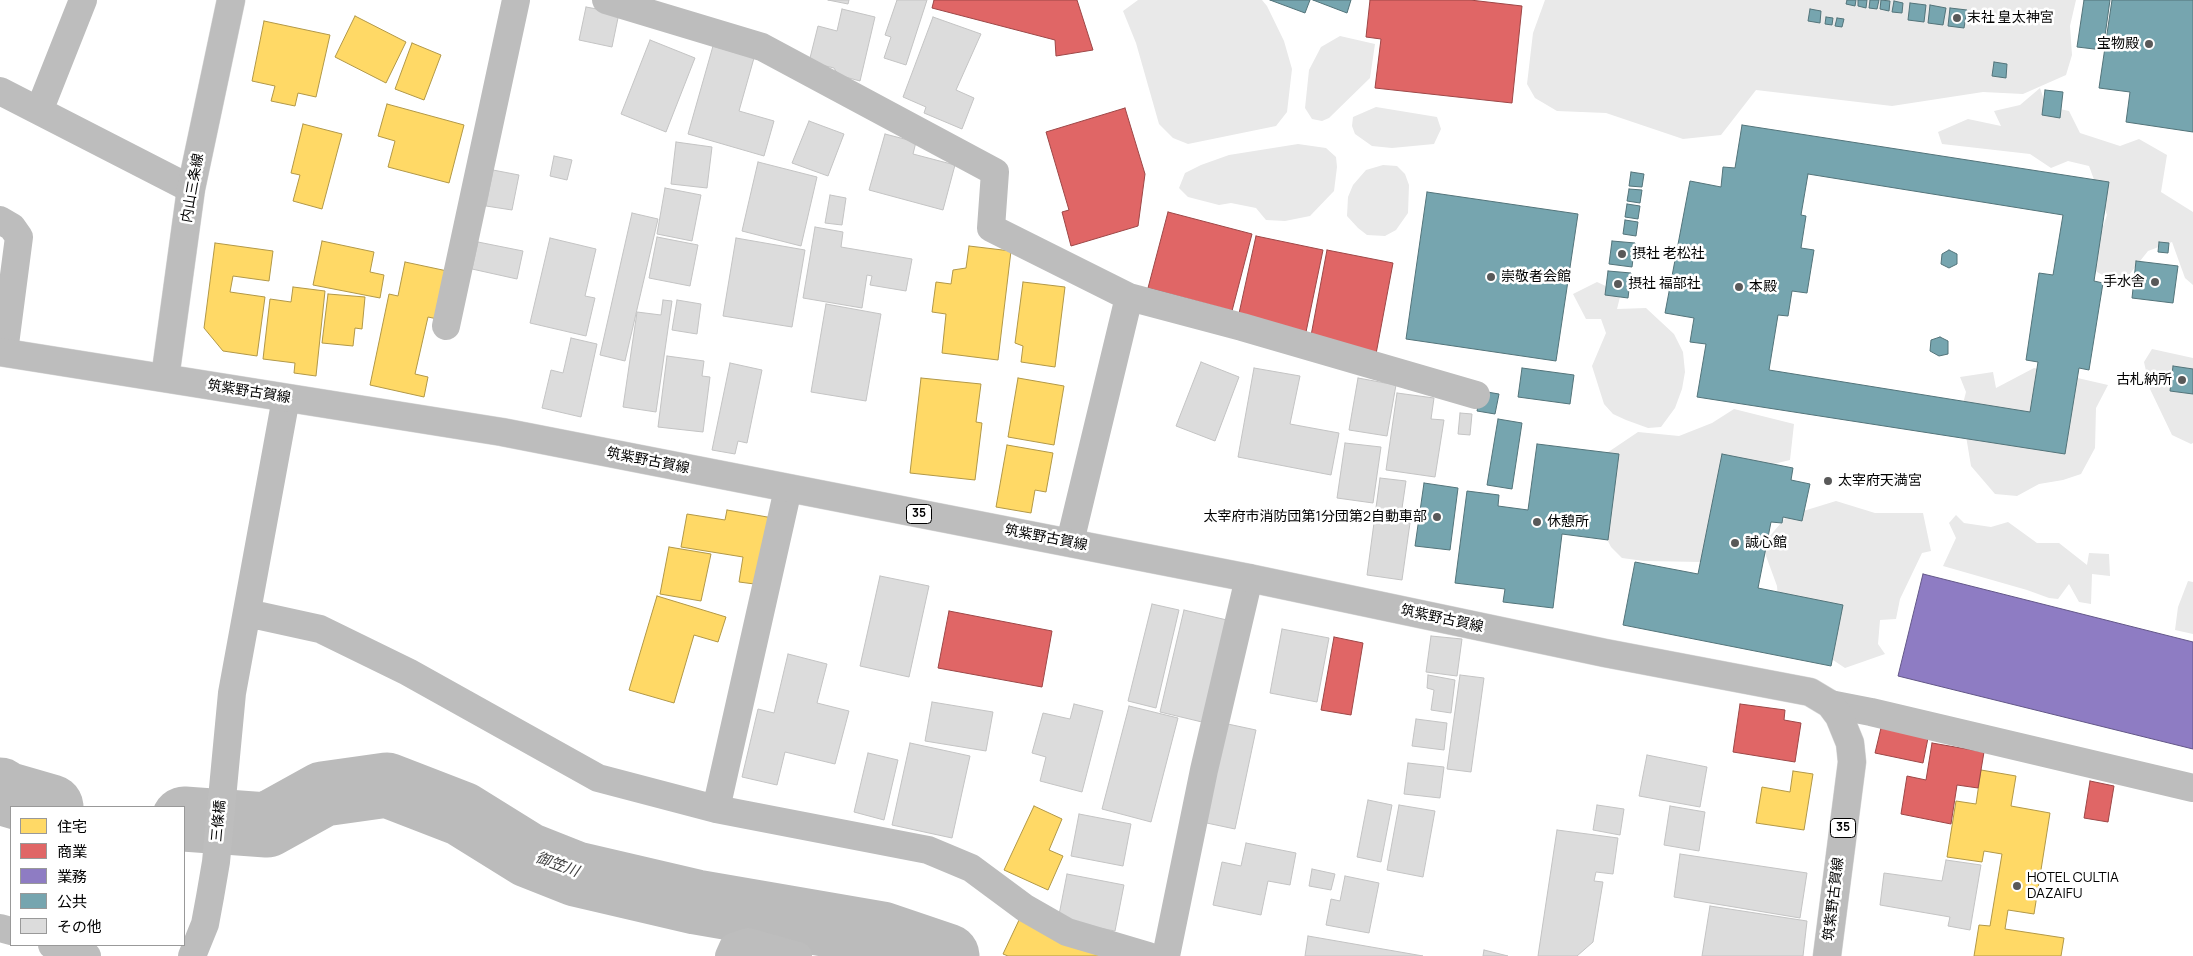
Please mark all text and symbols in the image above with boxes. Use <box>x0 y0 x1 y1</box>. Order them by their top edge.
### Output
place label: 末社 皇太神宮 <box>1967 10 2054 26</box>
marker: 末社 皇太神宮 <box>1951 12 1963 24</box>
place label: 宝物殿 <box>2097 36 2139 52</box>
marker: 宝物殿 <box>2143 38 2155 50</box>
street label: 内山三条線 <box>179 152 207 224</box>
place label: 摂社 老松社 <box>1632 246 1705 262</box>
marker: 摂社 老松社 <box>1616 248 1628 260</box>
place label: 崇敬者会館 <box>1501 269 1571 285</box>
marker: 崇敬者会館 <box>1485 271 1497 283</box>
place label: 手水舎 <box>2103 274 2145 290</box>
place label: 摂社 福部社 <box>1628 276 1701 292</box>
marker: 手水舎 <box>2149 276 2161 288</box>
marker: 摂社 福部社 <box>1612 278 1624 290</box>
place label: 本殿 <box>1749 279 1777 295</box>
marker: 本殿 <box>1733 281 1745 293</box>
place label: 古札納所 <box>2116 372 2172 388</box>
marker: 古札納所 <box>2176 374 2188 386</box>
street label: 筑紫野古賀線 <box>206 377 292 407</box>
street label: 筑紫野古賀線 <box>605 445 691 477</box>
place label: 太宰府天満宮 <box>1838 473 1922 489</box>
marker: 太宰府天満宮 <box>1822 475 1834 487</box>
road number: 35 <box>906 504 932 524</box>
place label: 太宰府市消防団第1分団第2自動車部 <box>1204 509 1427 525</box>
marker: 太宰府市消防団第1分団第2自動車部 <box>1431 511 1443 523</box>
place label: 休憩所 <box>1547 514 1589 530</box>
marker: 休憩所 <box>1531 516 1543 528</box>
street label: 筑紫野古賀線 <box>1003 522 1089 554</box>
place label: 誠心館 <box>1745 535 1787 551</box>
marker: 誠心館 <box>1729 537 1741 549</box>
street label: 筑紫野古賀線 <box>1399 602 1485 636</box>
street label: 三條橋 <box>209 799 229 843</box>
legend <box>10 806 185 946</box>
text: 住宅 <box>57 816 87 837</box>
road number: 35 <box>1830 818 1856 838</box>
text: 商業 <box>57 841 87 862</box>
water label: 御笠川 <box>533 849 581 881</box>
street label: 筑紫野古賀線 <box>1821 856 1847 942</box>
text: 業務 <box>57 866 87 887</box>
place label: HOTEL CULTIA DAZAIFU <box>2027 870 2119 902</box>
marker: HOTEL CULTIA DAZAIFU <box>2011 880 2023 892</box>
text: 公共 <box>57 891 87 912</box>
text: その他 <box>57 916 102 937</box>

